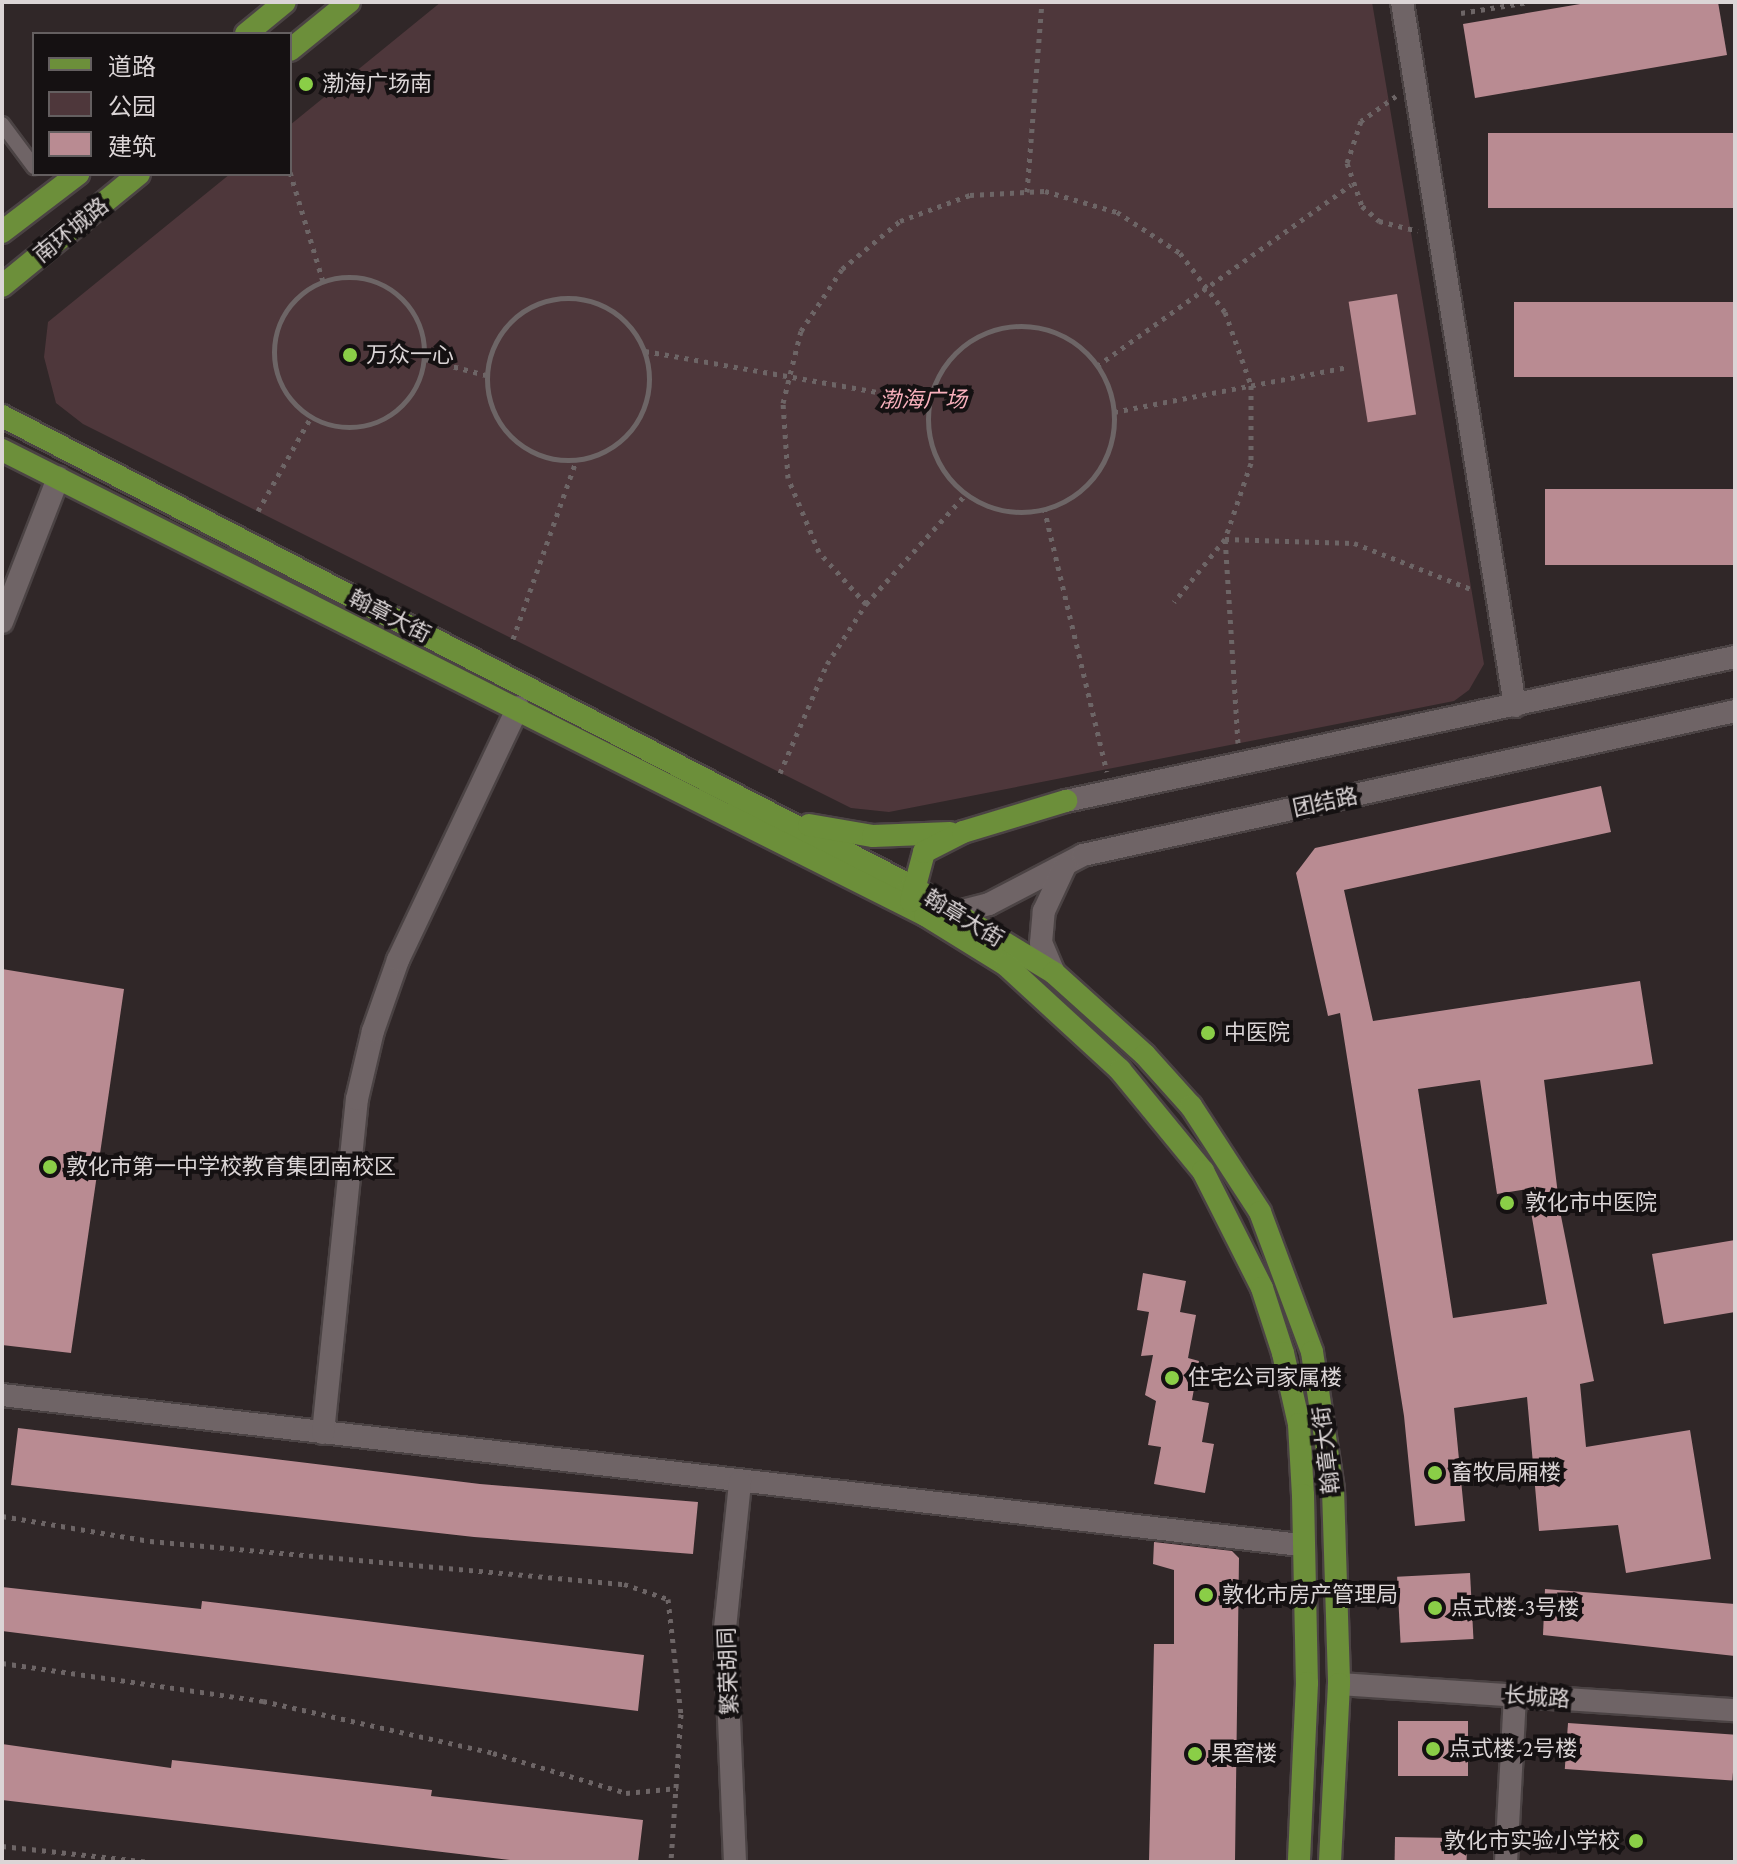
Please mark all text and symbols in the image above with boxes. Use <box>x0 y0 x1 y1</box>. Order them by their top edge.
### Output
legend <box>32 32 292 176</box>
text: 道路 <box>108 53 156 80</box>
place label: 渤海广场南 <box>322 71 432 97</box>
marker: 渤海广场南 <box>297 75 315 93</box>
text: 公园 <box>108 93 156 120</box>
text: 建筑 <box>108 133 156 160</box>
street label: 南环城路 <box>28 192 114 268</box>
place label: 万众一心 <box>366 342 454 368</box>
marker: 万众一心 <box>341 346 359 364</box>
park label: 渤海广场 <box>879 387 967 413</box>
street label: 翰章大街 <box>345 584 435 648</box>
street label: 团结路 <box>1290 782 1360 822</box>
street label: 翰章大街 <box>919 884 1009 952</box>
place label: 中医院 <box>1224 1020 1290 1046</box>
marker: 中医院 <box>1199 1024 1217 1042</box>
place label: 敦化市第一中学校教育集团南校区 <box>66 1154 396 1180</box>
marker: 敦化市第一中学校教育集团南校区 <box>41 1158 59 1176</box>
place label: 敦化市中医院 <box>1525 1190 1657 1216</box>
marker: 敦化市中医院 <box>1496 1192 1518 1214</box>
place label: 住宅公司家属楼 <box>1188 1365 1342 1391</box>
marker: 住宅公司家属楼 <box>1163 1369 1181 1387</box>
street label: 翰章大街 <box>1308 1405 1344 1495</box>
place label: 畜牧局厢楼 <box>1451 1460 1561 1486</box>
marker: 畜牧局厢楼 <box>1426 1464 1444 1482</box>
place label: 敦化市房产管理局 <box>1222 1582 1398 1608</box>
marker: 敦化市房产管理局 <box>1197 1586 1215 1604</box>
place label: 点式楼-3号楼 <box>1451 1595 1579 1621</box>
marker: 点式楼-3号楼 <box>1426 1599 1444 1617</box>
street label: 繁荣胡同 <box>713 1627 743 1715</box>
street label: 长城路 <box>1503 1682 1571 1712</box>
place label: 点式楼-2号楼 <box>1449 1736 1577 1762</box>
marker: 点式楼-2号楼 <box>1424 1740 1442 1758</box>
place label: 果窖楼 <box>1211 1741 1277 1767</box>
marker: 果窖楼 <box>1186 1745 1204 1763</box>
place label: 敦化市实验小学校 <box>1444 1828 1620 1854</box>
marker: 敦化市实验小学校 <box>1627 1832 1645 1850</box>

